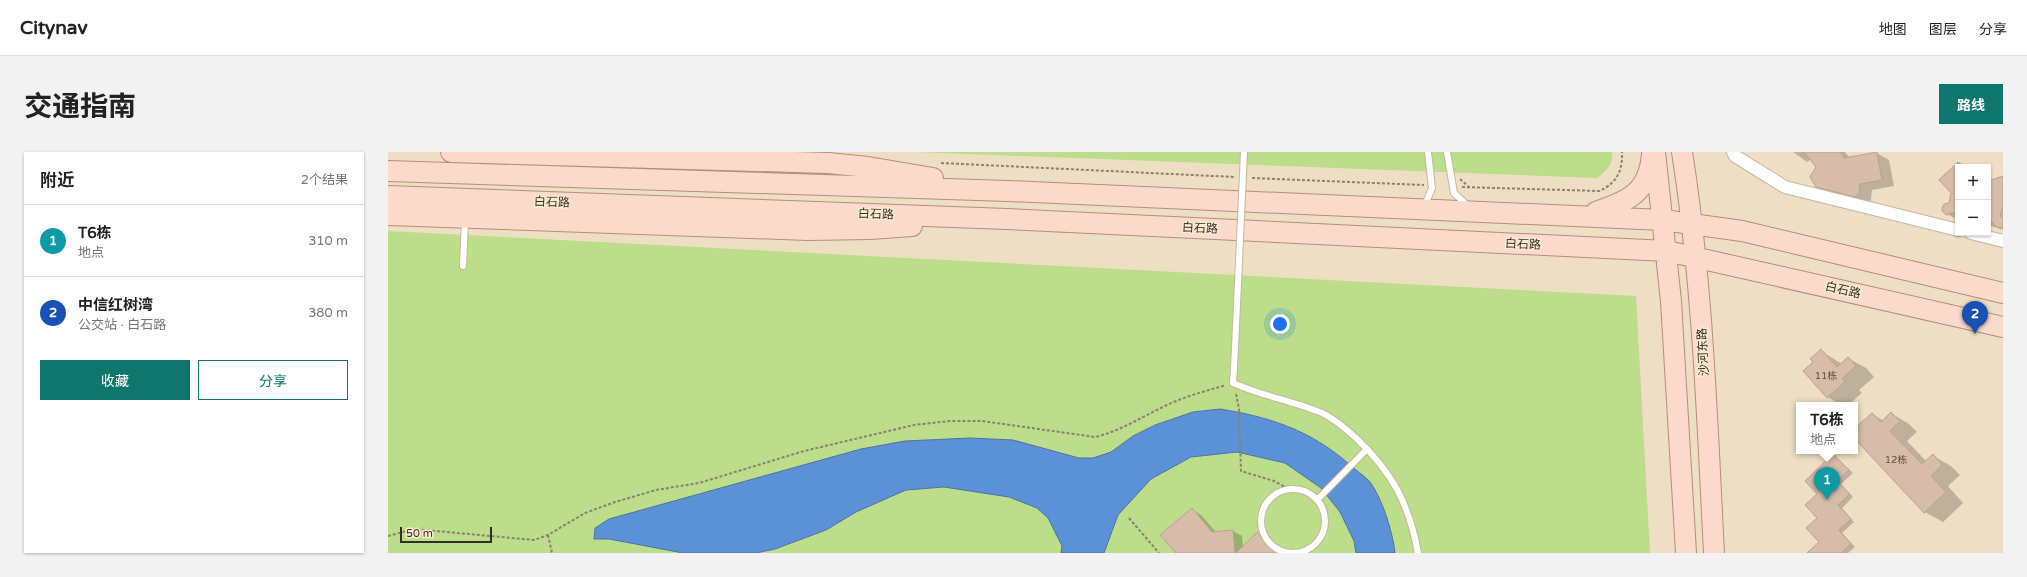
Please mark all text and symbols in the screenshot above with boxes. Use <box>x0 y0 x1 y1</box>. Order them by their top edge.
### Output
text: Citynav <box>20 17 87 39</box>
text: 地图 <box>1879 21 1907 38</box>
text: 图层 <box>1929 21 1957 38</box>
text: 分享 <box>1979 21 2007 38</box>
button: 路线 <box>1939 84 2003 124</box>
text: 交通指南 <box>24 90 136 124</box>
map controls <box>1955 164 1991 236</box>
button: + <box>1955 164 1991 200</box>
text: 附近 <box>40 170 74 191</box>
text: 2个结果 <box>301 172 348 188</box>
street label: 白石路 <box>534 194 570 210</box>
button: − <box>1955 200 1991 236</box>
street label: 白石路 <box>858 206 894 222</box>
street label: 白石路 <box>1182 220 1218 236</box>
text: T6栋 <box>78 224 112 242</box>
text: 1 <box>49 233 57 249</box>
text: 310 m <box>308 233 348 249</box>
street label: 白石路 <box>1505 236 1541 252</box>
text: 地点 <box>78 245 104 261</box>
street label: 白石路 <box>1824 279 1862 301</box>
text: 中信红树湾 <box>78 296 153 314</box>
pin: 2 <box>1962 301 1988 334</box>
text: 2 <box>49 305 57 321</box>
text: 380 m <box>308 305 348 321</box>
your location <box>1270 314 1290 334</box>
text: 公交站 · 白石路 <box>78 317 166 333</box>
street label: 沙河东路 <box>1695 328 1711 376</box>
button: 收藏 <box>40 360 190 400</box>
button: 分享 <box>198 360 348 400</box>
house number: 11栋 <box>1815 370 1837 382</box>
popup <box>1796 402 1858 454</box>
text: T6栋 <box>1810 411 1844 429</box>
text: 地点 <box>1810 432 1836 448</box>
house number: 12栋 <box>1885 454 1907 466</box>
pin: 1 <box>1814 467 1840 500</box>
scale bar <box>400 525 492 544</box>
text: 50 m <box>406 527 433 540</box>

